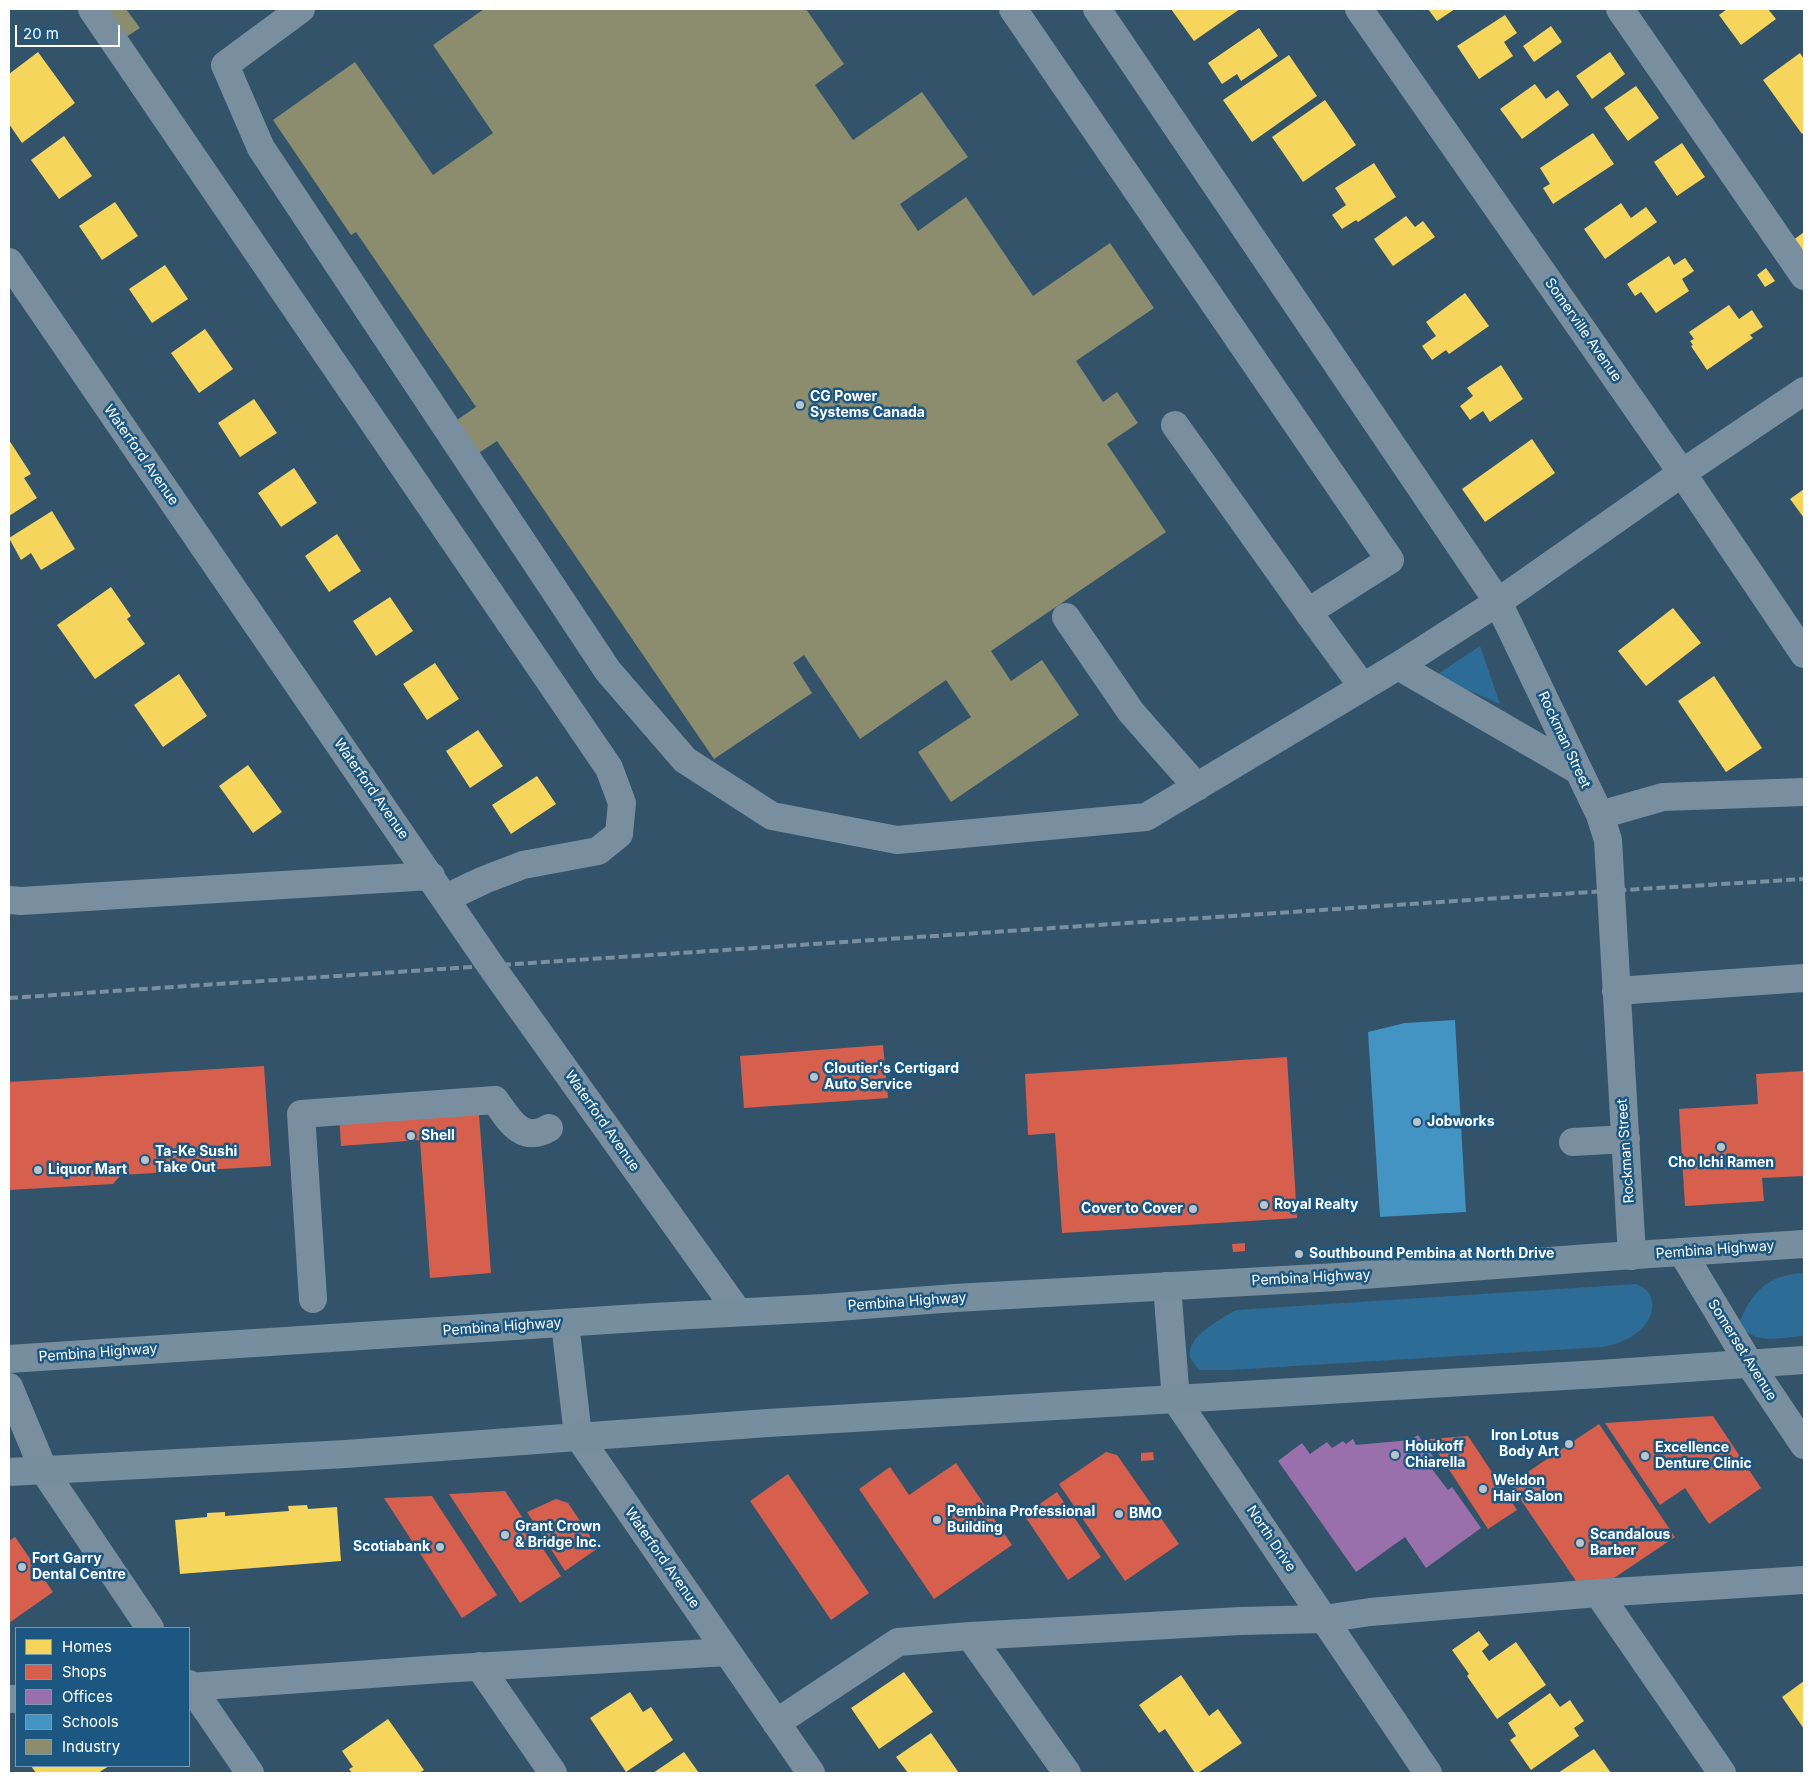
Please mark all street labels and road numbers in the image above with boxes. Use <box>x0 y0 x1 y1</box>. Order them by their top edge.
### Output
street label: Somerville Avenue <box>1541 275 1625 385</box>
street label: Waterford Avenue <box>100 401 182 509</box>
street label: Rockman Street <box>1534 689 1594 791</box>
street label: Waterford Avenue <box>330 735 412 843</box>
street label: Waterford Avenue <box>561 1067 643 1175</box>
street label: Rockman Street <box>1614 1098 1638 1204</box>
street label: Pembina Highway <box>1655 1237 1775 1263</box>
street label: Pembina Highway <box>1251 1266 1371 1290</box>
street label: Pembina Highway <box>847 1289 967 1315</box>
street label: Somerset Avenue <box>1704 1296 1780 1404</box>
street label: Pembina Highway <box>442 1314 562 1340</box>
street label: Pembina Highway <box>38 1340 158 1366</box>
street label: North Drive <box>1243 1503 1299 1575</box>
street label: Waterford Avenue <box>621 1504 703 1612</box>

